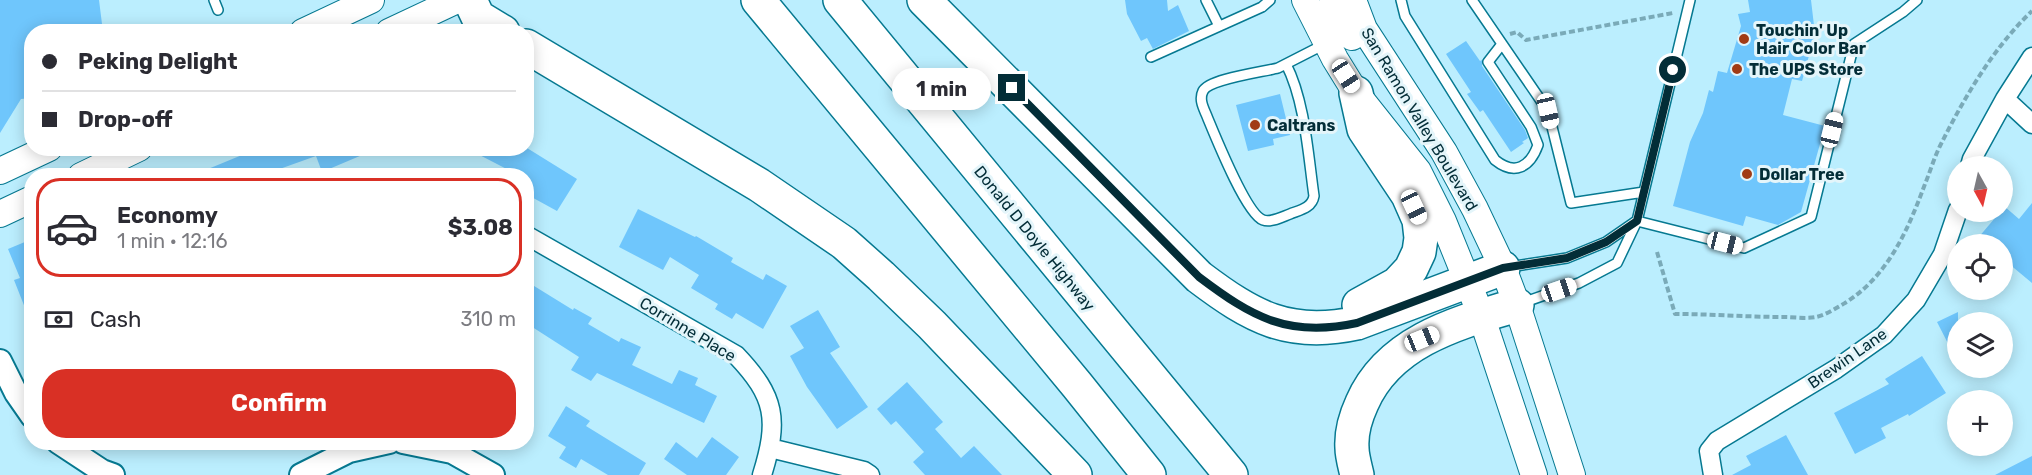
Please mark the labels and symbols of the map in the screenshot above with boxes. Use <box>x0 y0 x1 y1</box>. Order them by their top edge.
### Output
place label: Touchin' Up Hair Color Bar <box>1756 21 1867 58</box>
street label: San Ramon Valley Boulevard <box>1357 24 1482 214</box>
marker: Touchin' Up Hair Color Bar <box>1737 32 1751 46</box>
car <box>1329 56 1363 96</box>
route start <box>1659 56 1686 83</box>
place label: The UPS Store <box>1749 60 1863 79</box>
marker: The UPS Store <box>1730 62 1744 76</box>
callout: 1 min <box>892 67 991 109</box>
route end <box>998 74 1025 101</box>
car <box>1535 91 1561 131</box>
car <box>1819 110 1845 150</box>
place label: Caltrans <box>1267 116 1336 135</box>
marker: Caltrans <box>1248 118 1262 132</box>
north arrow <box>1947 156 2013 222</box>
street label: Donald D Doyle Highway <box>970 162 1099 315</box>
place label: Dollar Tree <box>1759 165 1844 184</box>
marker: Dollar Tree <box>1740 167 1754 181</box>
car <box>1398 187 1430 227</box>
car <box>1705 230 1745 256</box>
car <box>1539 276 1579 304</box>
street label: Corrinne Place <box>636 293 739 366</box>
car <box>1402 324 1442 354</box>
street label: Brewin Lane <box>1804 324 1891 393</box>

